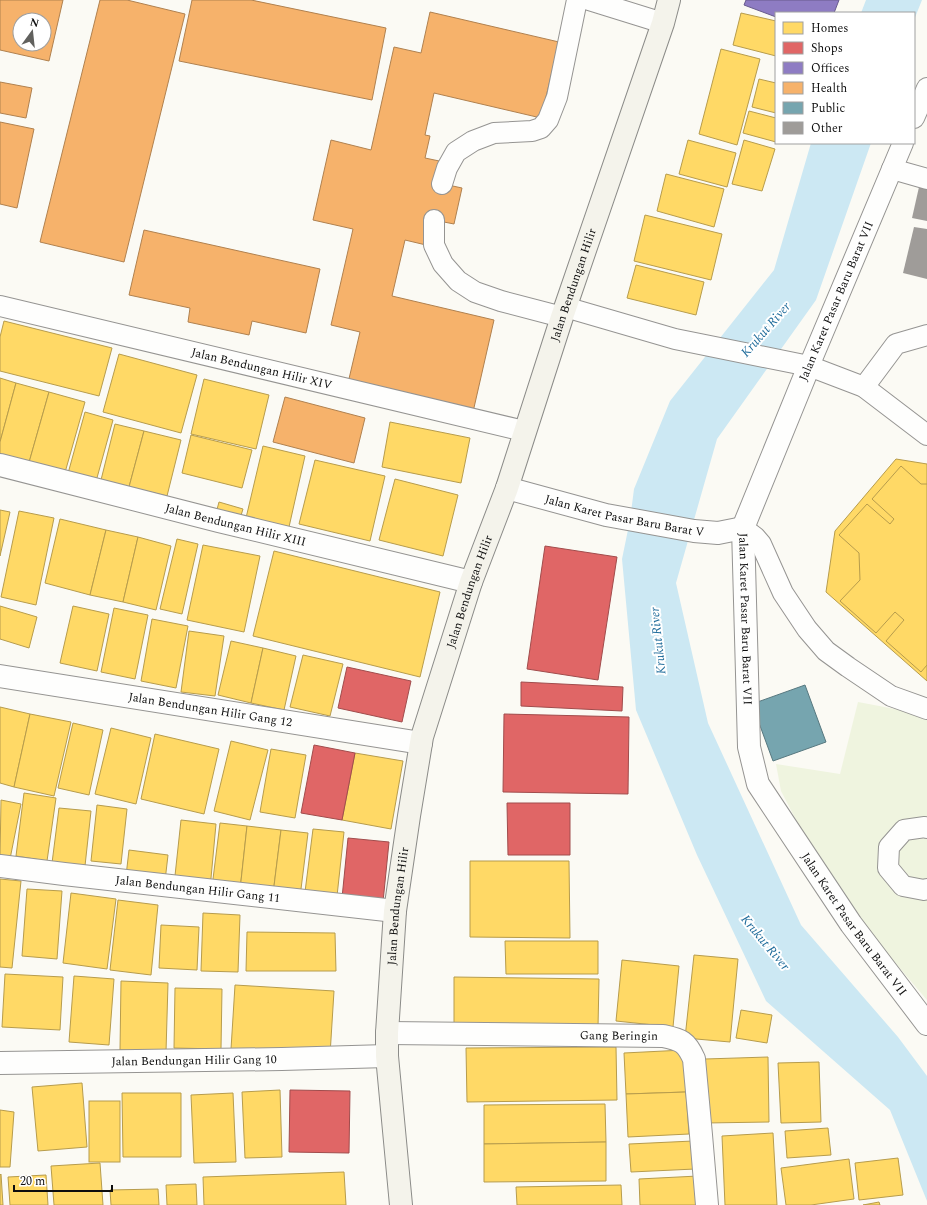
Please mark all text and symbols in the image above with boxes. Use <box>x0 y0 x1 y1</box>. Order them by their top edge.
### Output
north arrow <box>12 12 52 52</box>
legend <box>775 12 915 144</box>
text: N <box>28 13 41 32</box>
text: Homes <box>811 19 849 38</box>
text: Shops <box>811 39 843 58</box>
text: Offices <box>811 59 850 78</box>
text: Health <box>811 79 847 98</box>
text: Public <box>811 99 845 118</box>
text: Other <box>811 119 843 138</box>
street label: Jalan Karet Pasar Baru Barat VII <box>794 218 879 384</box>
street label: Jalan Bendungan Hilir <box>546 225 602 344</box>
water label: Krukut River <box>736 297 796 362</box>
street label: Jalan Bendungan Hilir XIV <box>189 343 334 395</box>
street label: Jalan Karet Pasar Baru Barat V <box>543 490 705 542</box>
street label: Jalan Bendungan Hilir XIII <box>163 499 308 552</box>
street label: Jalan Bendungan Hilir <box>442 532 498 651</box>
street label: Jalan Karet Pasar Baru Barat VII <box>733 533 757 705</box>
water label: Krukut River <box>644 606 671 676</box>
street label: Jalan Bendungan Hilir Gang 12 <box>127 688 293 732</box>
street label: Jalan Bendungan Hilir <box>382 846 414 966</box>
street label: Jalan Karet Pasar Baru Barat VII <box>796 849 911 1000</box>
street label: Jalan Bendungan Hilir Gang 11 <box>114 871 281 908</box>
water label: Krukut River <box>736 910 795 975</box>
street label: Gang Beringin <box>580 1026 658 1046</box>
street label: Jalan Bendungan Hilir Gang 10 <box>111 1050 277 1071</box>
scale bar <box>14 1167 112 1193</box>
text: 20 m <box>20 1172 45 1191</box>

